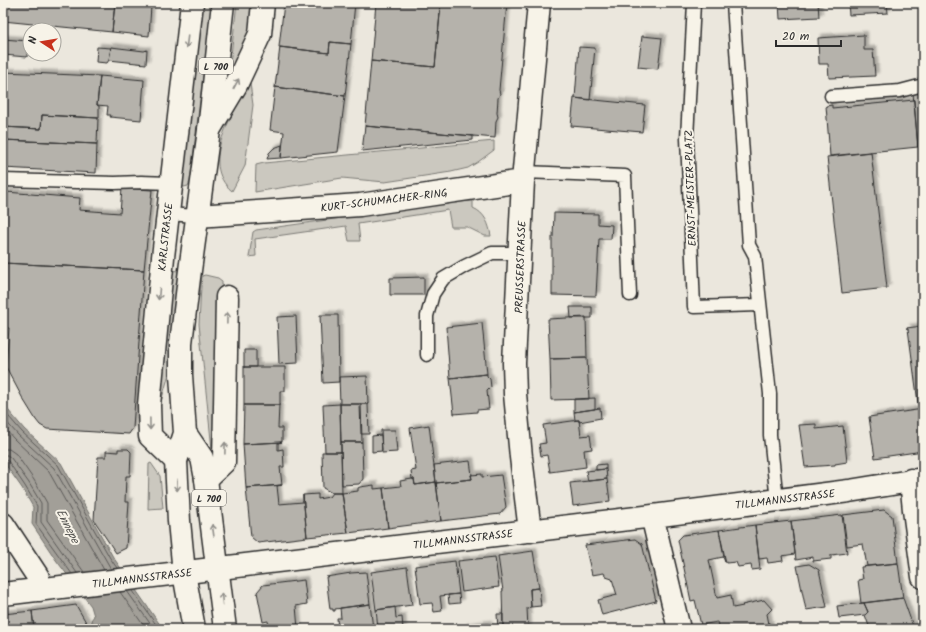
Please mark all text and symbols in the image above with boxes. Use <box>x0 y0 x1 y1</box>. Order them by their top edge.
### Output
north arrow <box>22 22 62 62</box>
scale bar <box>776 22 841 48</box>
text: 20 m <box>782 27 810 46</box>
text: N <box>24 35 43 45</box>
one-way arrow <box>183 35 191 48</box>
road number: L 700 <box>199 58 233 74</box>
one-way arrow <box>232 78 240 90</box>
street label: ERNST-MEISTER-PLATZ <box>680 129 702 247</box>
street label: KURT-SCHUMACHER-RING <box>319 184 449 218</box>
street label: KARLSTRASSE <box>153 202 179 272</box>
street label: PREUSSERSTRASSE <box>510 220 532 314</box>
one-way arrow <box>156 287 163 300</box>
one-way arrow <box>223 312 230 325</box>
one-way arrow <box>146 417 153 430</box>
one-way arrow <box>221 442 228 455</box>
one-way arrow <box>174 478 181 491</box>
street label: TILLMANNSSTRASSE <box>734 485 837 515</box>
road number: L 700 <box>192 490 226 506</box>
water label: Ennepe <box>51 506 85 548</box>
one-way arrow <box>209 524 217 537</box>
street label: TILLMANNSSTRASSE <box>412 525 515 555</box>
street label: TILLMANNSSTRASSE <box>91 564 194 594</box>
one-way arrow <box>218 593 225 606</box>

